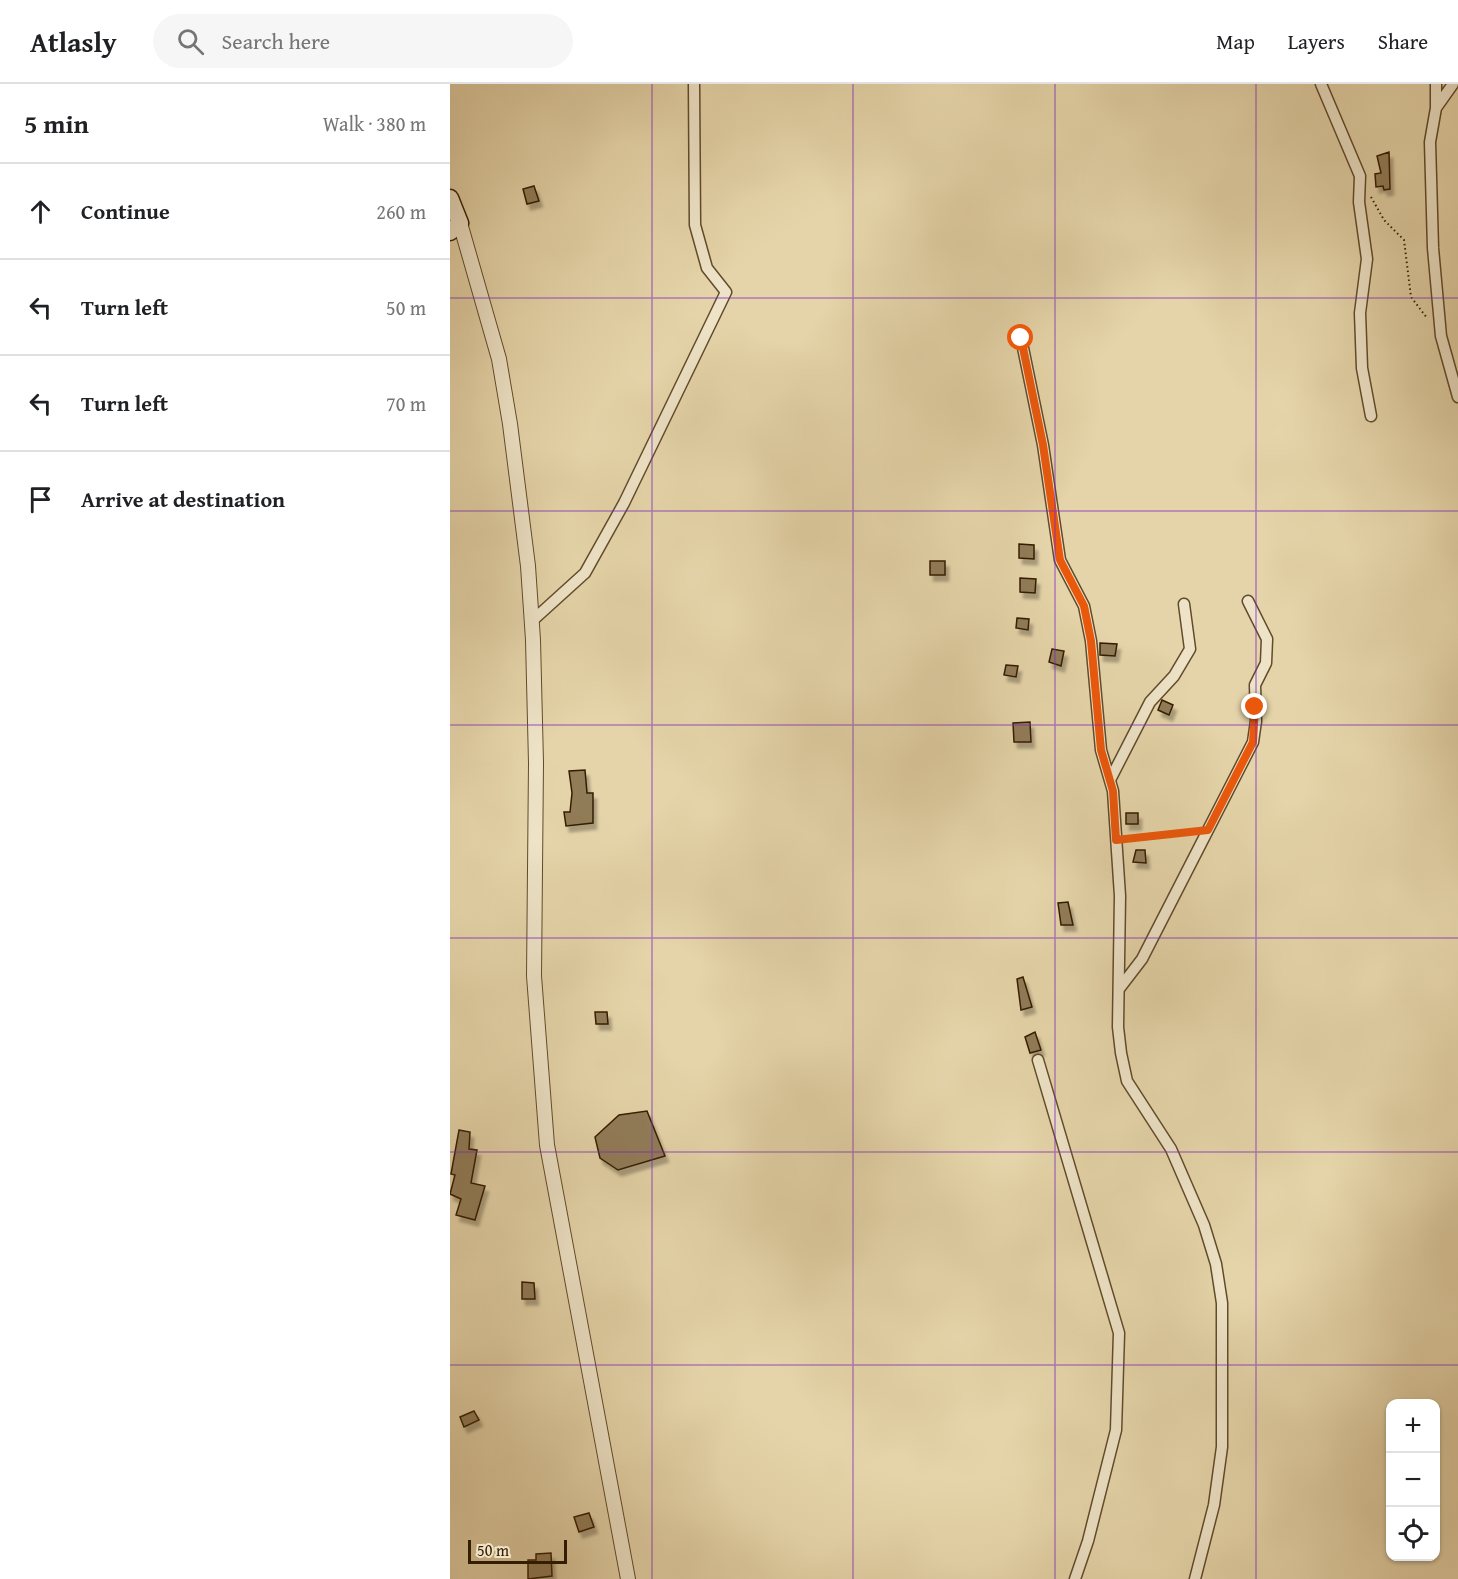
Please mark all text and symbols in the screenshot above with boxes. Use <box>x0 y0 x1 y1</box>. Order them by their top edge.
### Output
search box <box>153 14 573 68</box>
text: Atlasly <box>30 21 117 62</box>
icon: search <box>174 25 207 58</box>
text: Search here <box>222 25 330 57</box>
text: Map <box>1216 26 1255 57</box>
text: Layers <box>1288 26 1345 57</box>
text: Share <box>1378 26 1428 57</box>
text: 5 min <box>24 104 89 143</box>
text: Walk · 380 m <box>323 109 426 138</box>
icon: ahead <box>24 195 57 228</box>
text: Continue <box>81 195 170 227</box>
text: 260 m <box>376 197 426 226</box>
icon: left <box>24 291 57 324</box>
text: Turn left <box>81 291 168 323</box>
text: 50 m <box>386 293 426 322</box>
route start <box>1007 324 1033 350</box>
icon: left <box>24 387 57 420</box>
text: Turn left <box>81 387 168 419</box>
text: 70 m <box>386 389 426 418</box>
icon: arrive <box>24 483 57 516</box>
text: Arrive at destination <box>81 483 285 515</box>
route end <box>1241 693 1267 719</box>
map controls <box>1386 1399 1440 1561</box>
button: + <box>1386 1399 1440 1453</box>
button: − <box>1386 1453 1440 1507</box>
button: locate <box>1386 1507 1440 1561</box>
scale bar <box>468 1537 567 1564</box>
text: 50 m <box>477 1538 509 1562</box>

